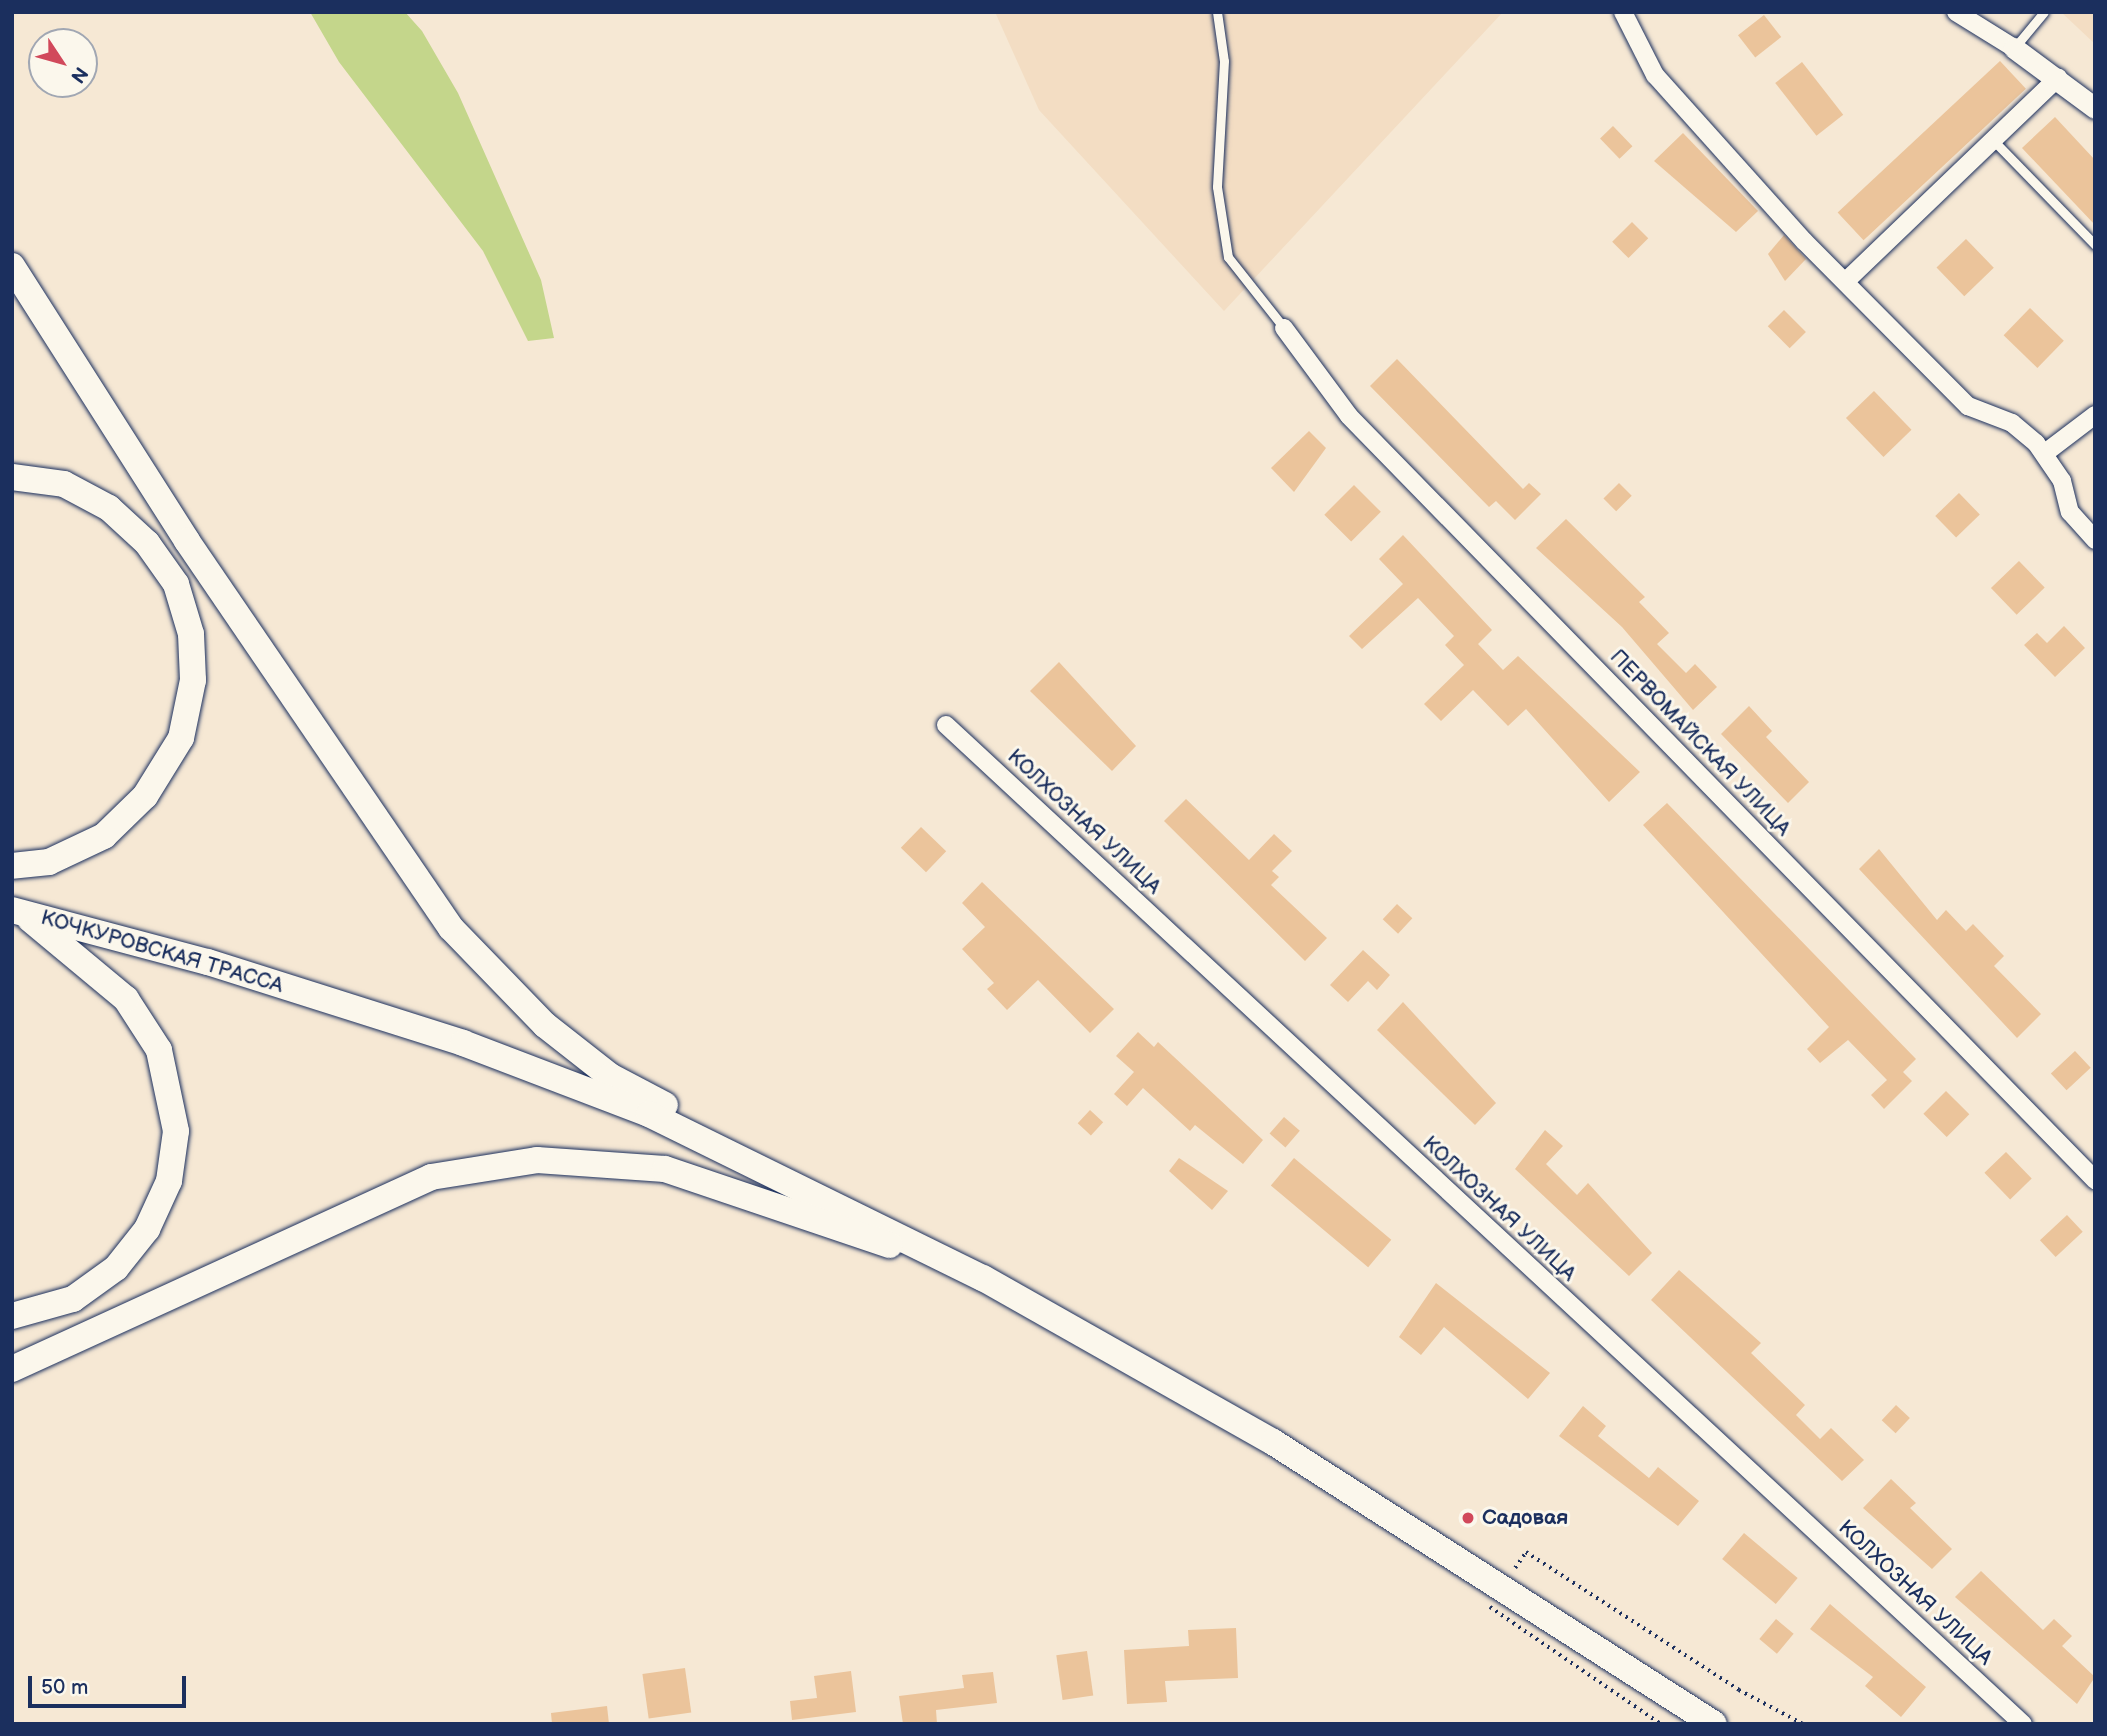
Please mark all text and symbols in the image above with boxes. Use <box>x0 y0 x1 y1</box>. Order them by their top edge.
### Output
north arrow <box>28 28 98 98</box>
text: N <box>65 62 92 87</box>
street label: ПЕРВОМАЙСКАЯ УЛИЦА <box>1604 645 1796 841</box>
street label: КОЛХОЗНАЯ УЛИЦА <box>1002 744 1166 900</box>
street label: КОЧКУРОВСКАЯ ТРАССА <box>38 905 286 999</box>
street label: КОЛХОЗНАЯ УЛИЦА <box>1417 1131 1581 1287</box>
place label: Садовая <box>1482 1505 1568 1531</box>
marker: Садовая <box>1460 1510 1476 1526</box>
street label: КОЛХОЗНАЯ УЛИЦА <box>1833 1515 1997 1671</box>
scale bar <box>32 1662 189 1706</box>
text: 50 m <box>41 1675 88 1700</box>

